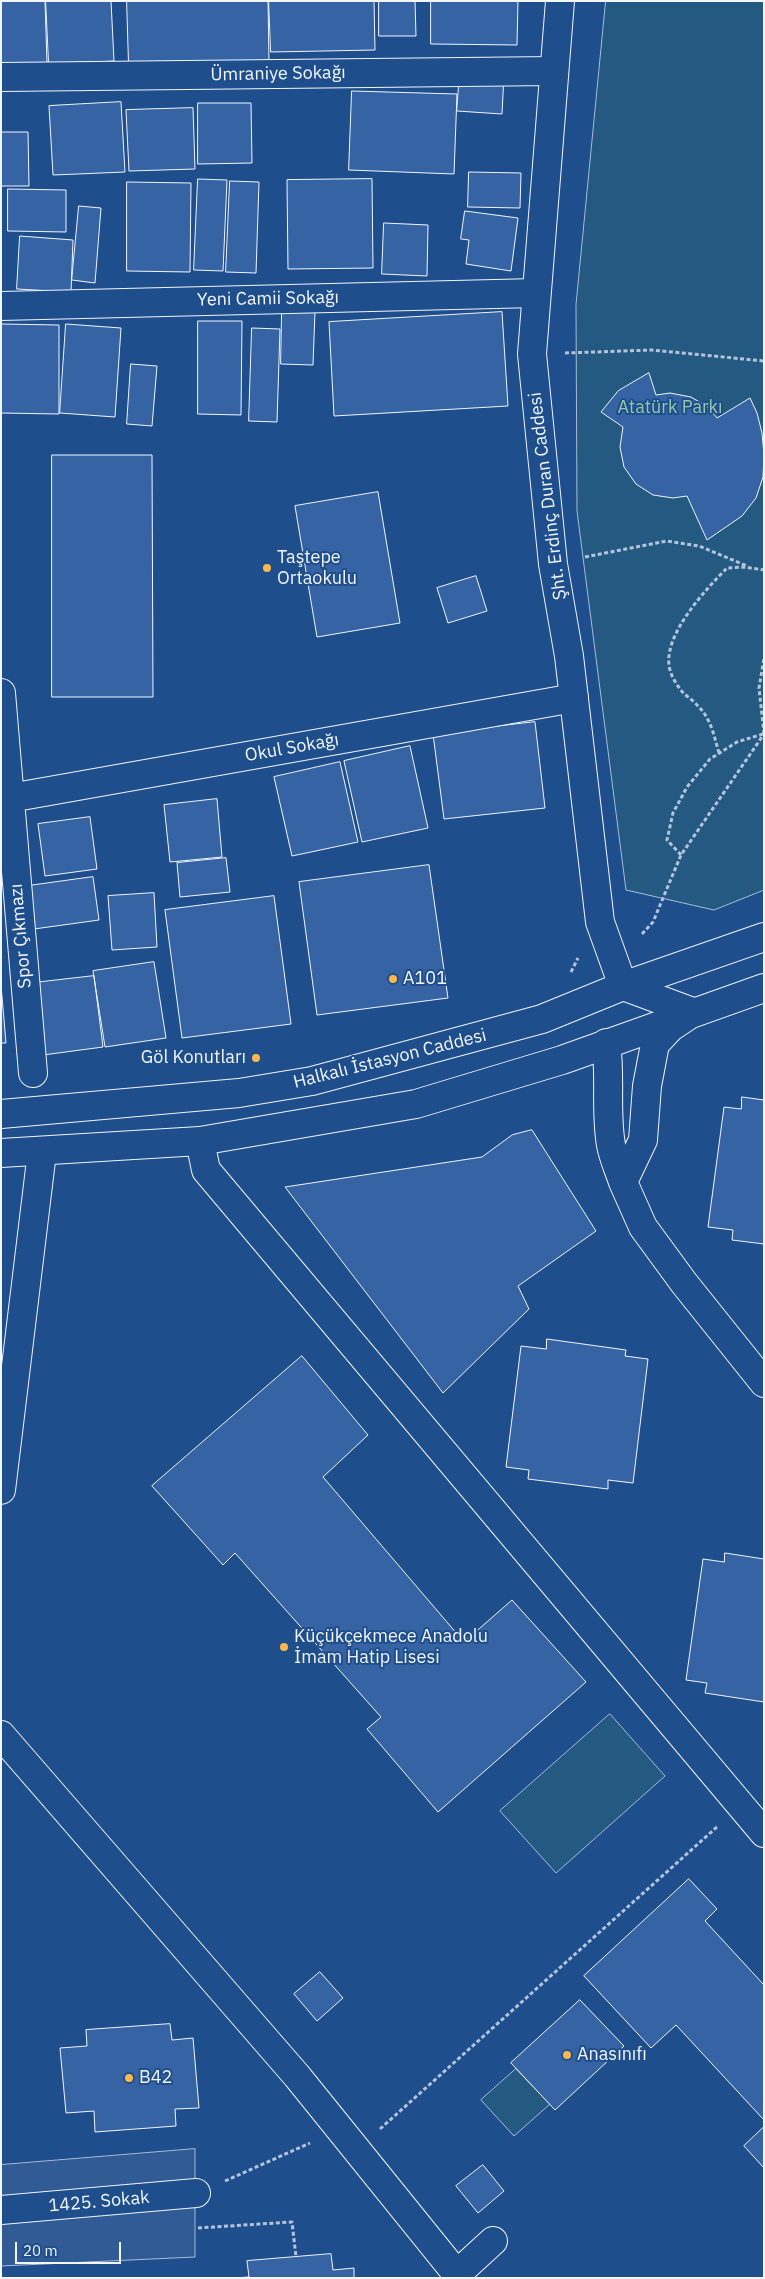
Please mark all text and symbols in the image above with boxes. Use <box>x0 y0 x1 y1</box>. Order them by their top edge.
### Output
street label: Ümraniye Sokağı <box>210 62 346 86</box>
street label: Yeni Camii Sokağı <box>197 287 339 311</box>
street label: Şht. Erdinç Duran Caddesi <box>525 391 571 601</box>
park label: Atatürk Parkı <box>617 397 723 419</box>
place label: Taştepe Ortaokulu <box>277 547 357 590</box>
marker: Taştepe Ortaokulu <box>261 562 273 574</box>
street label: Okul Sokağı <box>243 729 341 767</box>
street label: Spor Çıkmazı <box>6 883 36 989</box>
place label: A101 <box>403 968 447 990</box>
marker: A101 <box>387 973 399 985</box>
street label: Halkalı İstasyon Caddesi <box>291 1025 489 1093</box>
place label: Göl Konutları <box>141 1047 246 1069</box>
marker: Göl Konutları <box>250 1052 262 1064</box>
place label: Küçükçekmece Anadolu İmam Hatip Lisesi <box>294 1626 488 1668</box>
marker: Küçükçekmece Anadolu İmam Hatip Lisesi <box>278 1641 290 1653</box>
place label: Anasınıfı <box>577 2044 647 2066</box>
marker: Anasınıfı <box>561 2049 573 2061</box>
place label: B42 <box>139 2067 172 2089</box>
marker: B42 <box>123 2072 135 2084</box>
street label: 1425. Sokak <box>48 2187 150 2217</box>
scale bar <box>18 2232 124 2264</box>
text: 20 m <box>23 2241 58 2260</box>

